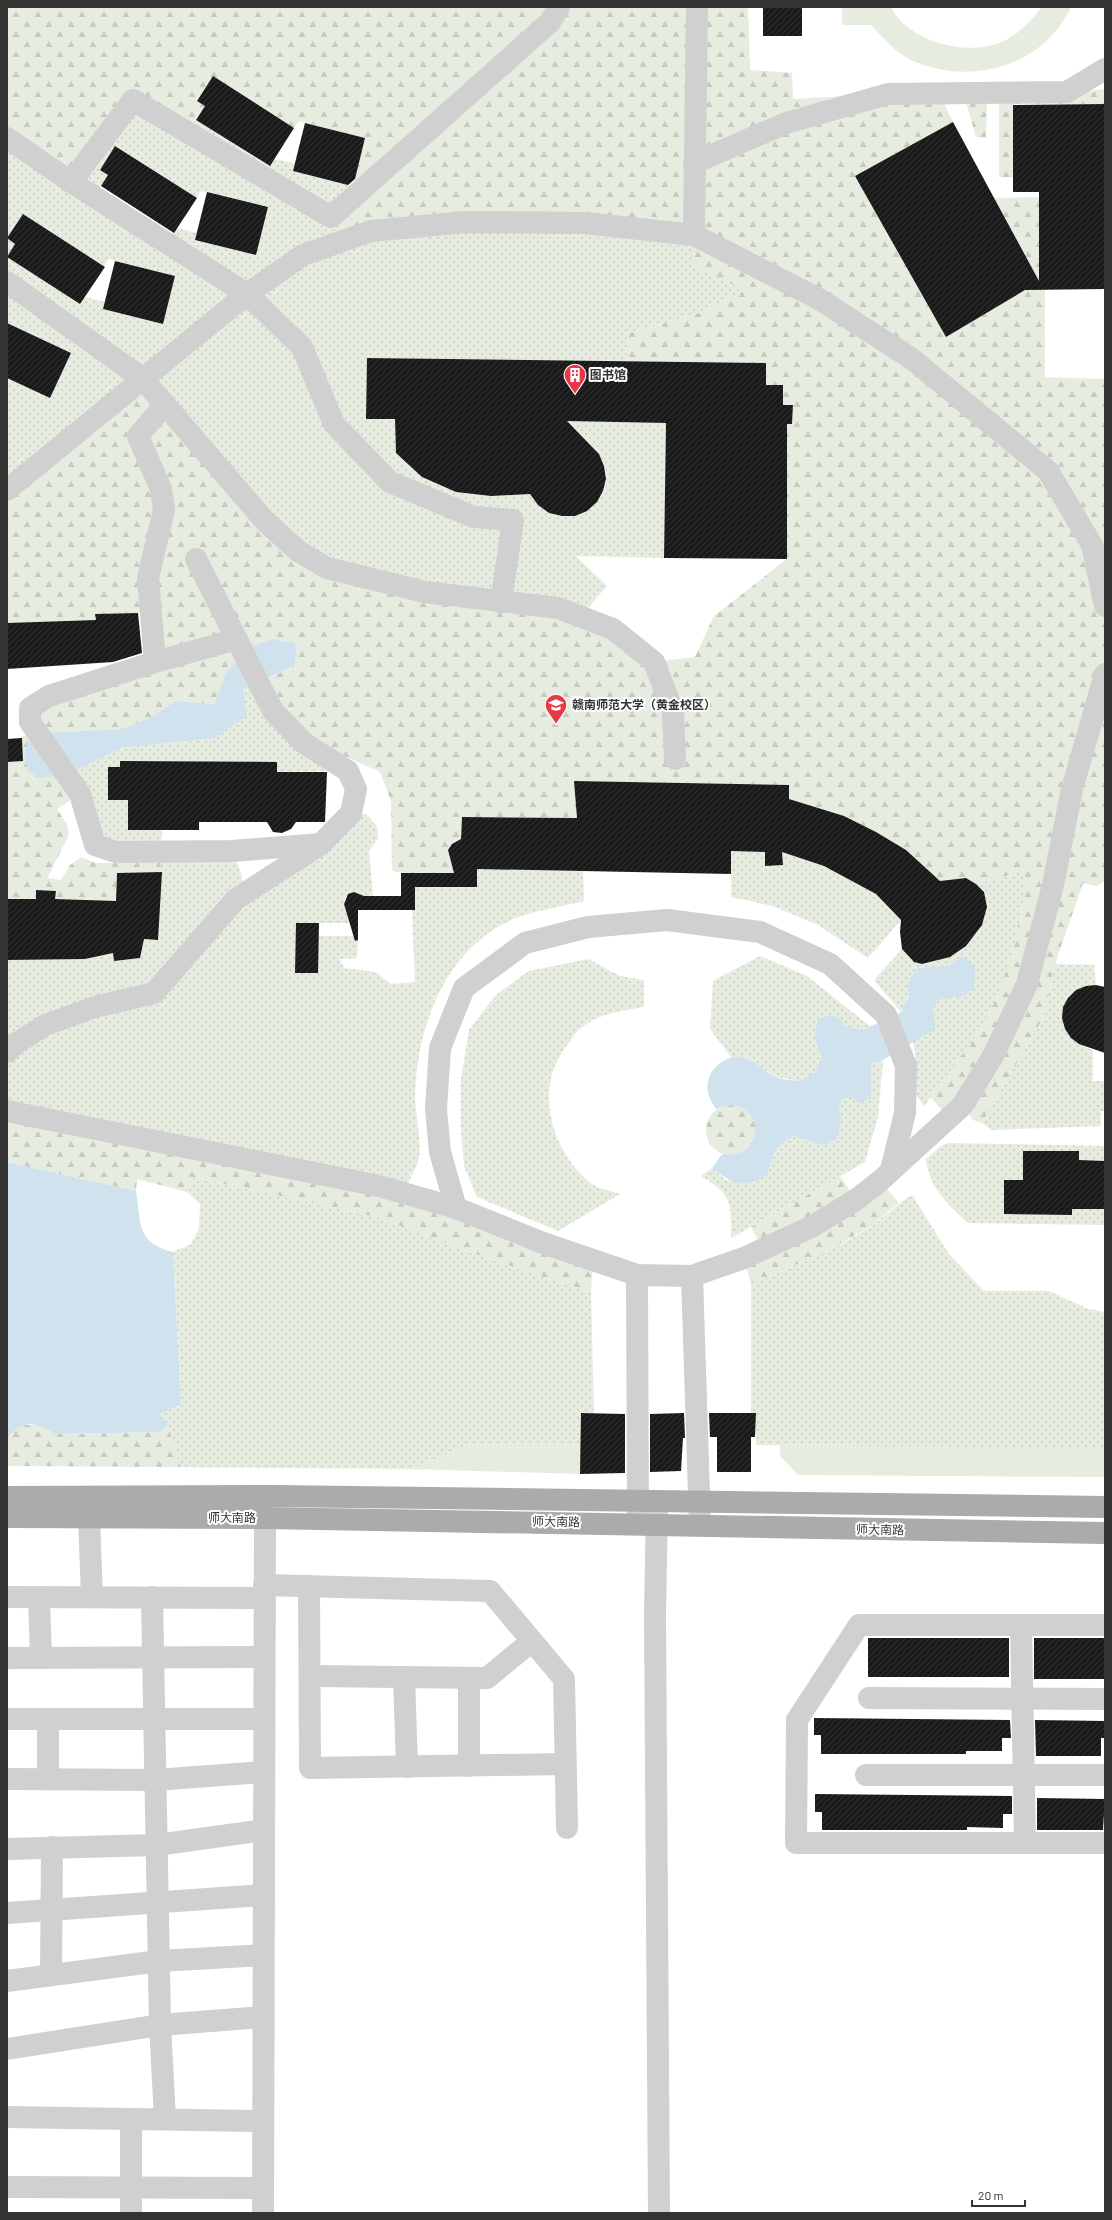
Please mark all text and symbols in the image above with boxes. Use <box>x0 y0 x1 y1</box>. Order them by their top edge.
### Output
building icon: 图书馆 <box>562 362 588 395</box>
place label: 图书馆 <box>590 367 626 381</box>
school or university icon: 赣南师范大学（黄金校区） <box>543 692 569 725</box>
place label: 赣南师范大学（黄金校区） <box>572 697 716 711</box>
street label: 师大南路 <box>208 1510 256 1524</box>
street label: 师大南路 <box>532 1514 580 1528</box>
street label: 师大南路 <box>856 1522 904 1536</box>
scale bar <box>972 2182 1025 2208</box>
text: 20 m <box>978 2188 1004 2202</box>

